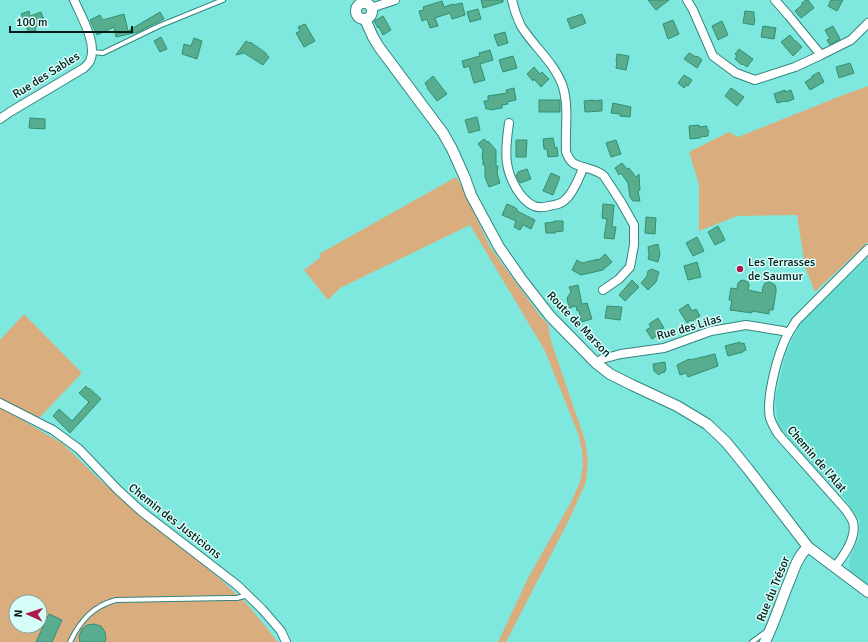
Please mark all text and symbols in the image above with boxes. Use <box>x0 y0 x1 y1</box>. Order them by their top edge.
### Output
scale bar <box>10 8 132 34</box>
text: 100 m <box>16 15 48 30</box>
street label: Rue des Sables <box>10 49 83 102</box>
place label: Les Terrasses de Saumur <box>748 255 815 284</box>
marker: Les Terrasses de Saumur <box>735 264 745 274</box>
street label: Route de Marson <box>543 288 614 360</box>
street label: Rue des Lilas <box>655 311 723 344</box>
street label: Chemin de l'Alat <box>784 423 850 496</box>
street label: Chemin des Justicions <box>125 480 224 562</box>
street label: Rue du Trésor <box>754 554 794 624</box>
north arrow <box>8 594 48 634</box>
text: N <box>12 609 25 618</box>

